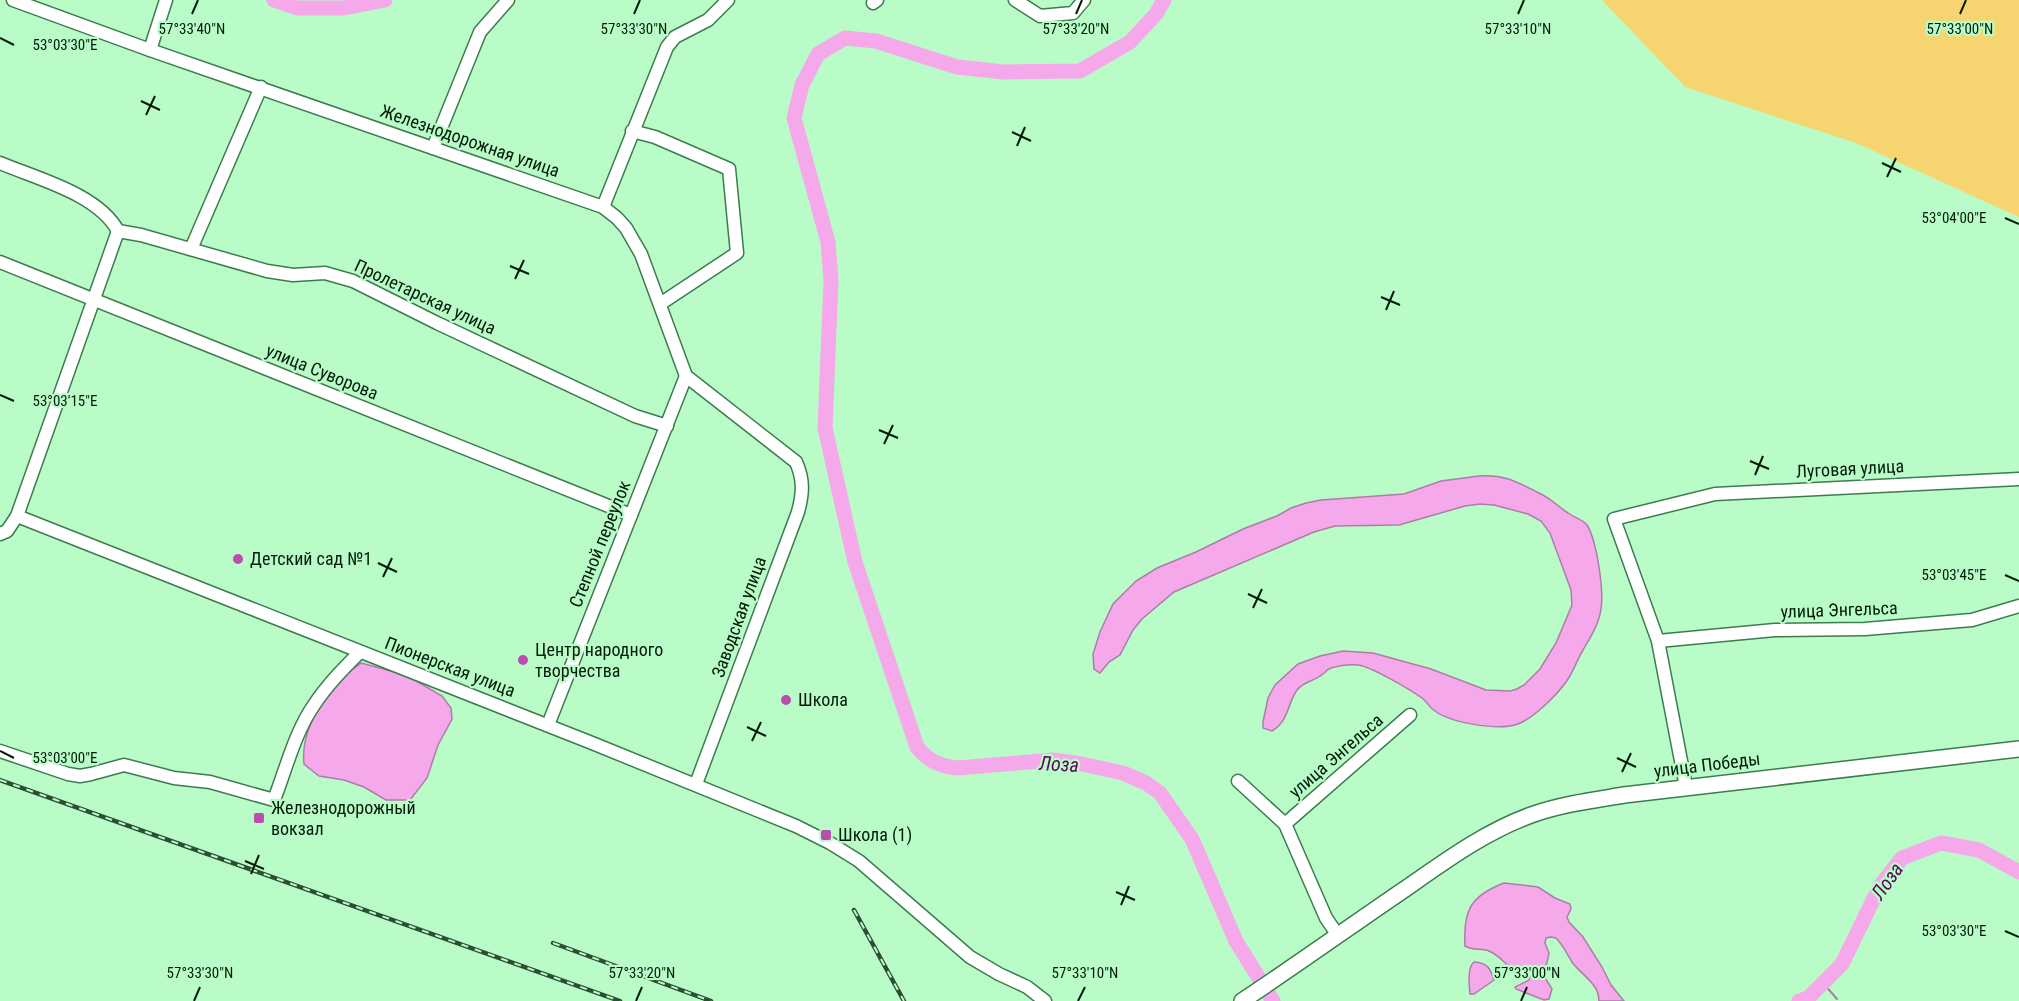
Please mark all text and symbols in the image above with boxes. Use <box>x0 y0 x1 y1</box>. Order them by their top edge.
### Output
text: 57°33'40"N <box>159 20 225 38</box>
text: 57°33'30"N <box>601 20 667 38</box>
text: 57°33'20"N <box>1043 20 1109 38</box>
text: 57°33'10"N <box>1485 20 1551 38</box>
text: 57°33'00"N <box>1927 20 1993 38</box>
text: 53°03'30"E <box>33 36 97 54</box>
street label: Железнодорожная улица <box>378 100 563 181</box>
text: 53°04'00"E <box>1922 209 1986 227</box>
street label: Пролетарская улица <box>351 255 499 338</box>
street label: улица Суворова <box>263 339 381 404</box>
text: 53°03'15"E <box>33 392 97 410</box>
street label: Луговая улица <box>1795 455 1905 482</box>
street label: Степной переулок <box>565 477 635 610</box>
place label: Детский сад №1 <box>250 548 372 569</box>
marker: Детский сад №1 <box>231 552 245 566</box>
street label: Заводская улица <box>707 554 770 680</box>
text: 53°03'45"E <box>1922 566 1986 584</box>
street label: улица Энгельса <box>1780 597 1898 622</box>
street label: Пионерская улица <box>382 632 518 701</box>
place label: Центр народного творчества <box>535 639 663 681</box>
marker: Центр народного творчества <box>516 653 530 667</box>
place label: Школа <box>798 689 848 710</box>
marker: Школа <box>779 693 793 707</box>
street label: улица Энгельса <box>1285 709 1387 802</box>
street label: улица Победы <box>1653 748 1761 781</box>
text: 53°03'00"E <box>33 749 97 767</box>
water label: Лоза <box>1038 751 1079 777</box>
place label: Железнодорожный вокзал <box>271 797 416 839</box>
marker: Железнодорожный вокзал <box>252 811 266 825</box>
place label: Школа (1) <box>838 824 912 846</box>
marker: Школа (1) <box>819 828 833 842</box>
water label: Лоза <box>1865 858 1908 905</box>
text: 53°03'30"E <box>1922 922 1986 940</box>
text: 57°33'30"N <box>167 964 233 982</box>
text: 57°33'20"N <box>609 964 675 982</box>
text: 57°33'10"N <box>1052 964 1118 982</box>
text: 57°33'00"N <box>1494 964 1560 982</box>

